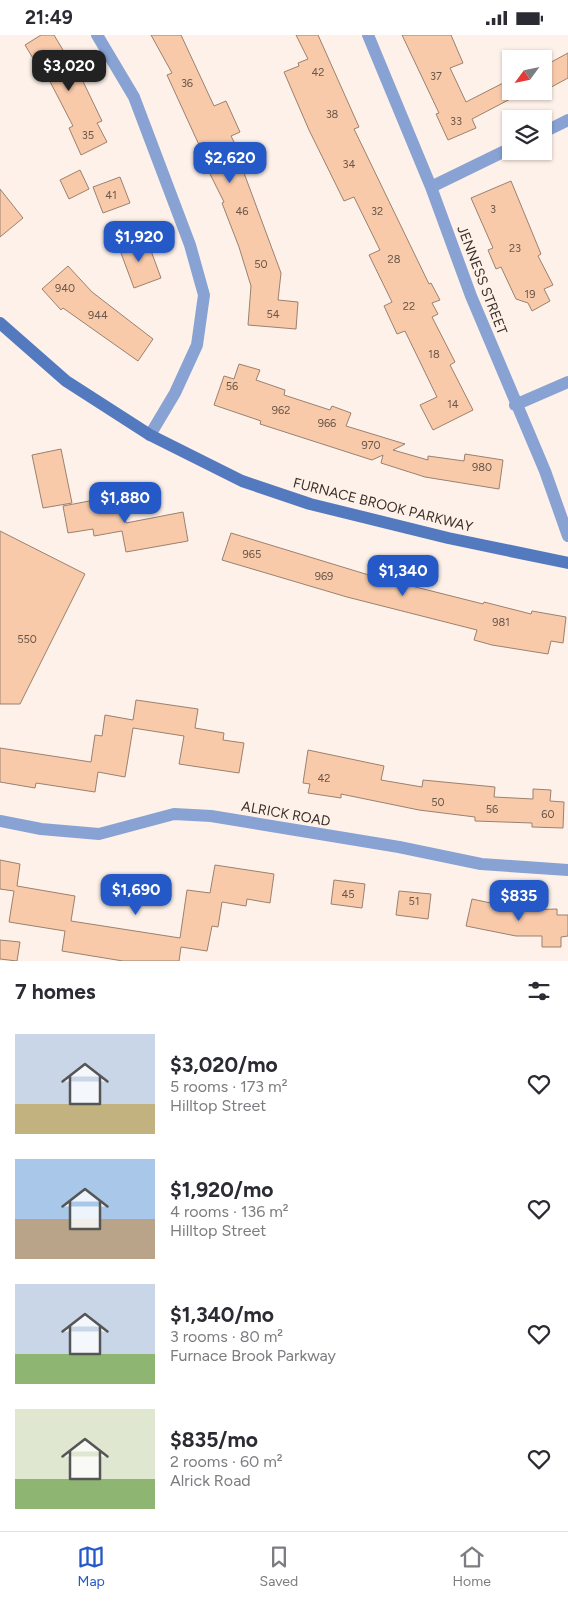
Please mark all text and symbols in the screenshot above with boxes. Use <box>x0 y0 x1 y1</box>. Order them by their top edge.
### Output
text: 21:49 <box>25 6 73 29</box>
pin: $3,020 <box>28 50 110 92</box>
north arrow <box>502 50 552 100</box>
map controls <box>502 50 552 160</box>
text: $3,020 <box>43 56 95 75</box>
house number: 42 <box>312 66 324 79</box>
house number: 37 <box>430 70 442 83</box>
house number: 36 <box>181 77 193 90</box>
house number: 38 <box>326 108 339 121</box>
button: layers <box>502 110 552 160</box>
house number: 33 <box>450 115 462 128</box>
house number: 35 <box>82 129 94 142</box>
pin: $2,620 <box>189 141 271 184</box>
text: $2,620 <box>204 148 256 167</box>
house number: 34 <box>343 158 356 171</box>
house number: 41 <box>105 189 117 202</box>
house number: 3 <box>490 203 496 216</box>
house number: 46 <box>235 205 249 218</box>
house number: 32 <box>371 205 383 218</box>
pin: $1,920 <box>98 221 180 263</box>
street label: JENNESS STREET <box>453 223 511 337</box>
text: $1,920 <box>115 227 163 246</box>
house number: 23 <box>509 242 521 255</box>
house number: 28 <box>388 253 401 266</box>
house number: 50 <box>254 258 268 271</box>
house number: 940 <box>55 282 75 295</box>
house number: 19 <box>525 288 535 301</box>
house number: 22 <box>403 300 415 313</box>
house number: 54 <box>266 308 280 321</box>
house number: 944 <box>88 309 108 322</box>
house number: 18 <box>428 348 440 361</box>
house number: 56 <box>226 380 238 393</box>
house number: 14 <box>447 398 459 411</box>
house number: 962 <box>272 404 290 417</box>
house number: 966 <box>318 417 336 430</box>
house number: 970 <box>361 439 381 452</box>
house number: 980 <box>472 461 492 474</box>
street label: FURNACE BROOK PARKWAY <box>291 474 475 536</box>
pin: $1,880 <box>84 481 166 524</box>
text: $1,880 <box>100 488 150 507</box>
house number: 965 <box>243 548 261 561</box>
pin: $1,340 <box>362 555 444 597</box>
text: $1,340 <box>378 561 428 580</box>
house number: 969 <box>315 570 333 583</box>
house number: 981 <box>492 616 510 629</box>
house number: 550 <box>17 633 37 646</box>
house number: 42 <box>318 772 330 785</box>
house number: 50 <box>431 796 445 809</box>
street label: ALRICK ROAD <box>240 798 332 830</box>
house number: 56 <box>486 803 498 816</box>
house number: 60 <box>541 808 555 821</box>
pin: $1,690 <box>95 873 177 916</box>
pin: $835 <box>489 879 549 922</box>
text: $1,690 <box>112 880 160 899</box>
text: $835 <box>501 886 537 905</box>
house number: 45 <box>341 888 355 901</box>
house number: 51 <box>409 895 419 908</box>
icon: filters <box>525 977 553 1005</box>
text: 7 homes <box>15 979 96 1004</box>
text: $3,020/mo <box>170 1052 278 1077</box>
icon: home <box>55 1054 115 1114</box>
icon: heart <box>525 1070 553 1098</box>
text: 5 rooms · 173 m² <box>170 1077 287 1096</box>
text: Hilltop Street <box>170 1096 266 1115</box>
text: $1,920/mo <box>170 1177 273 1202</box>
icon: home <box>55 1179 115 1239</box>
icon: heart <box>525 1195 553 1223</box>
text: 4 rooms · 136 m² <box>170 1202 289 1221</box>
text: Hilltop Street <box>170 1221 266 1240</box>
text: $1,340/mo <box>170 1302 274 1327</box>
icon: home <box>55 1304 115 1364</box>
icon: heart <box>525 1320 553 1348</box>
text: 3 rooms · 80 m² <box>170 1327 283 1346</box>
text: Furnace Brook Parkway <box>170 1346 336 1365</box>
text: $835/mo <box>170 1427 258 1452</box>
icon: home <box>55 1429 115 1489</box>
icon: heart <box>525 1445 553 1473</box>
text: 2 rooms · 60 m² <box>170 1452 283 1471</box>
text: Alrick Road <box>170 1471 251 1490</box>
tab: Map <box>77 1543 105 1590</box>
tab: Saved <box>260 1543 298 1590</box>
tab: Home <box>453 1543 491 1590</box>

